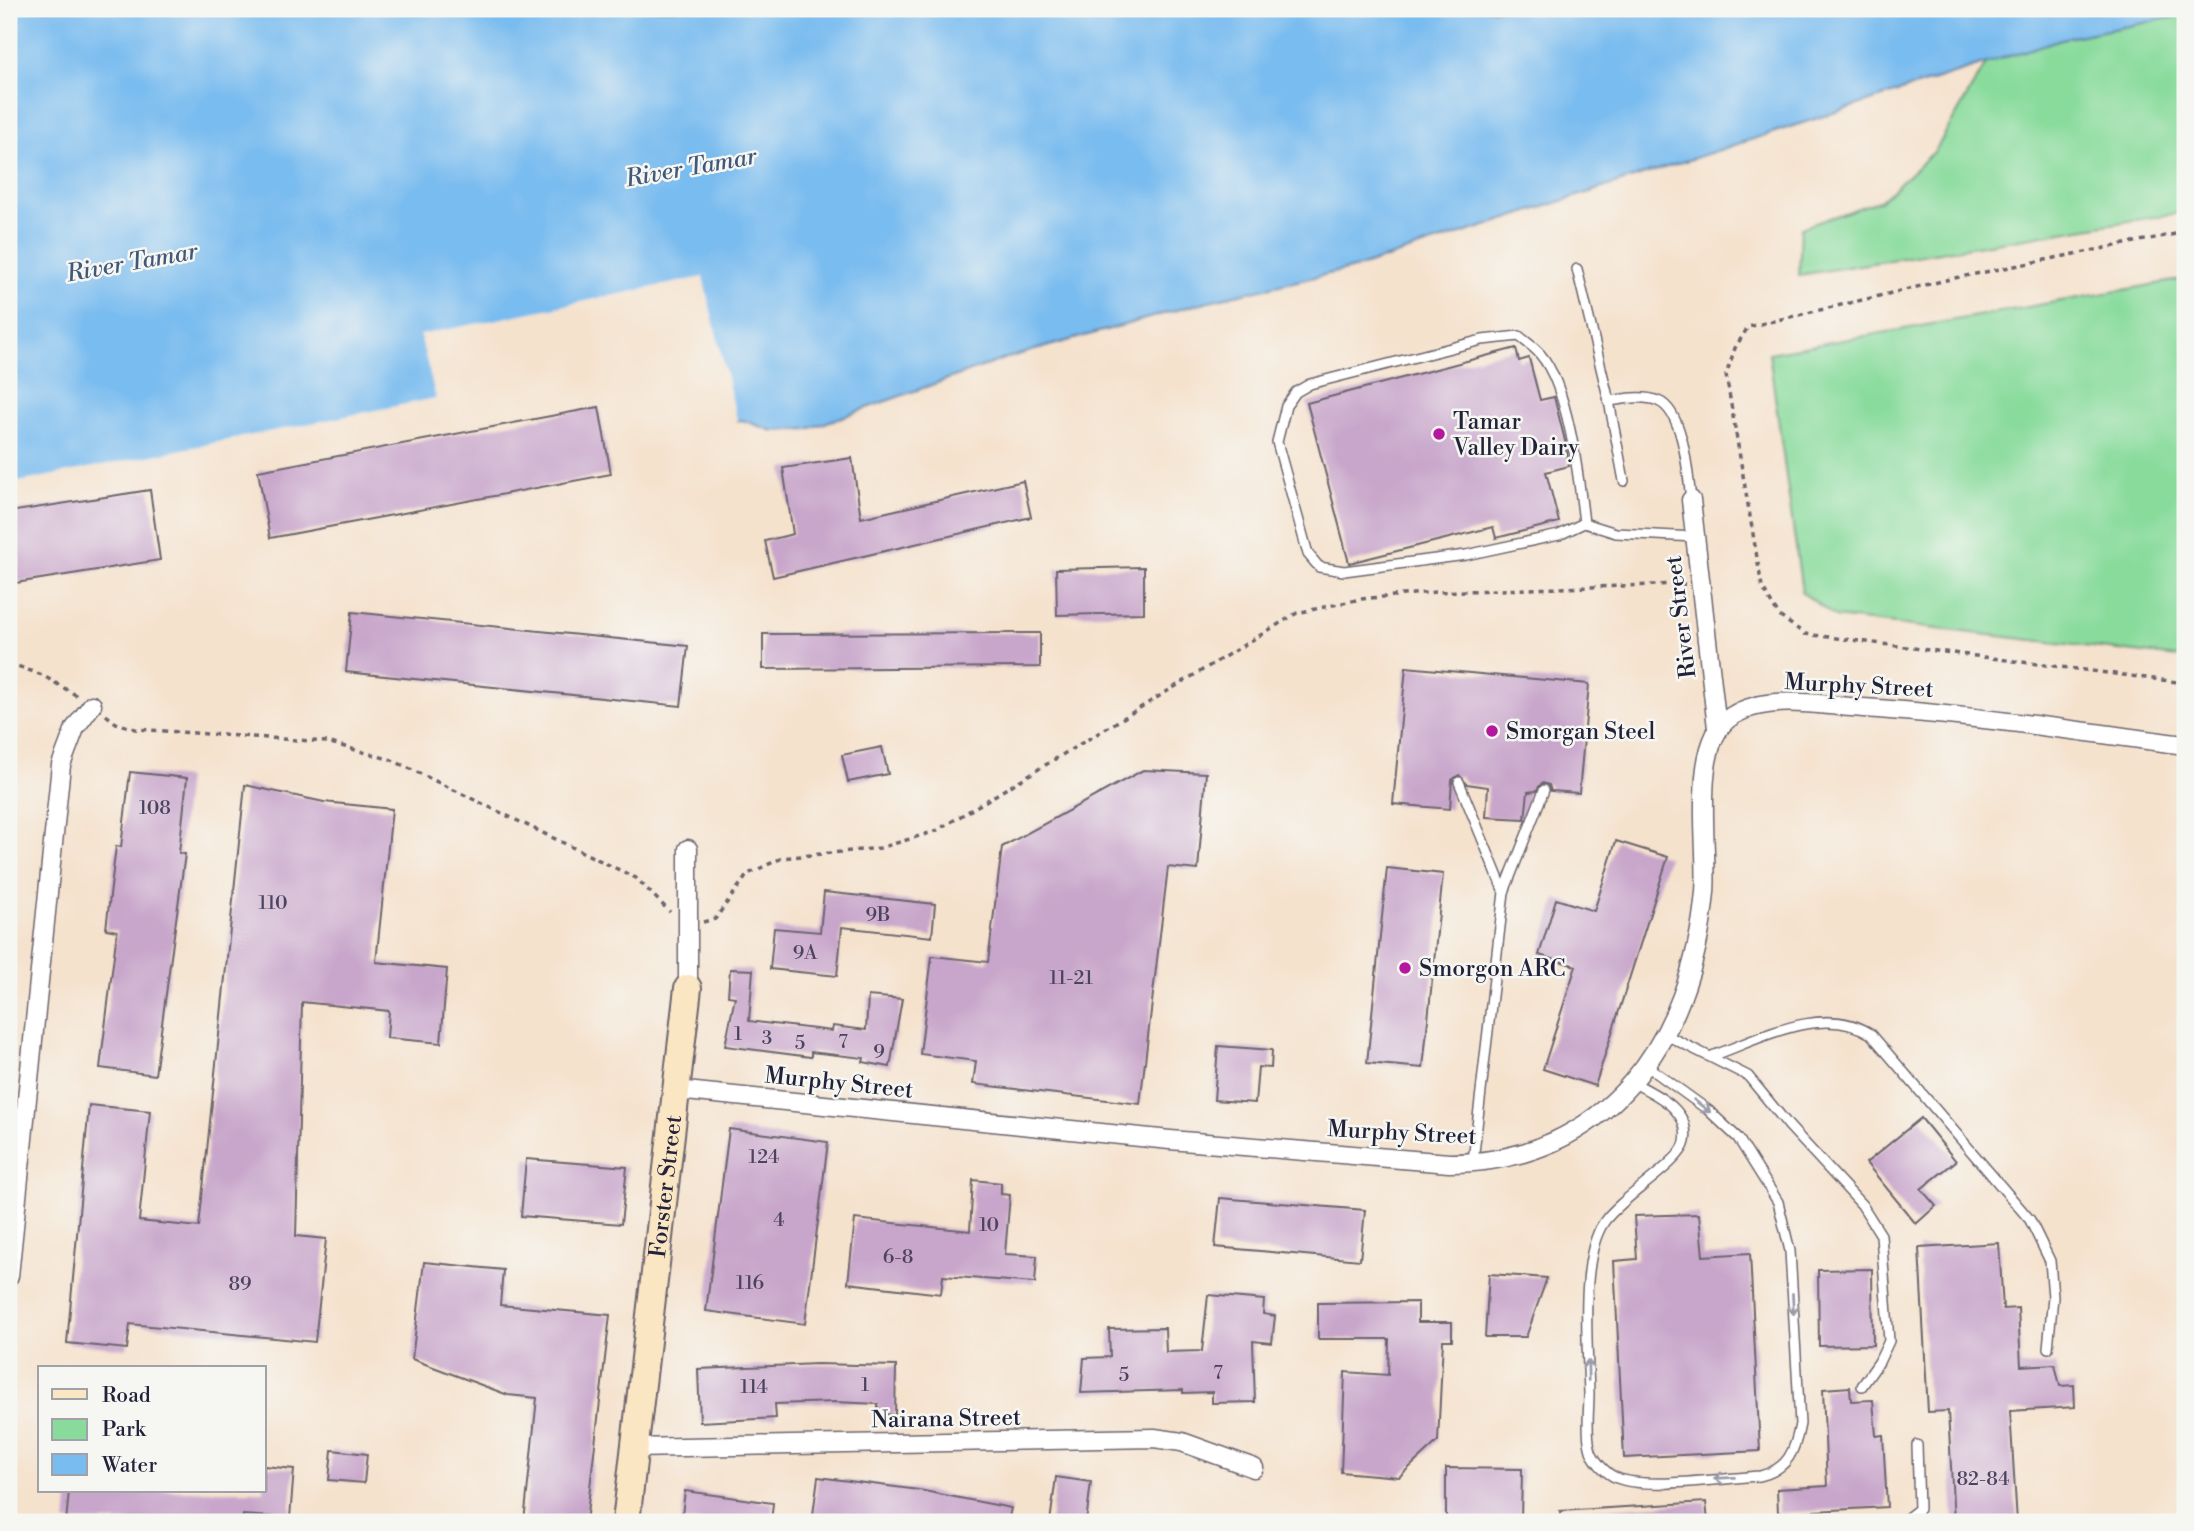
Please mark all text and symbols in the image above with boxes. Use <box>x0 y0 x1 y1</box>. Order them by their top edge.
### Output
water label: River Tamar <box>622 142 760 194</box>
water label: River Tamar <box>63 237 201 289</box>
place label: Tamar Valley Dairy <box>1452 408 1580 462</box>
marker: Tamar Valley Dairy <box>1431 426 1447 442</box>
street label: River Street <box>1660 554 1702 680</box>
street label: Murphy Street <box>1784 668 1934 704</box>
place label: Smorgan Steel <box>1506 718 1655 746</box>
marker: Smorgan Steel <box>1484 723 1500 739</box>
house number: 108 <box>139 796 171 820</box>
house number: 110 <box>259 891 287 915</box>
house number: 9B <box>866 903 890 927</box>
house number: 9A <box>793 941 818 965</box>
place label: Smorgon ARC <box>1419 955 1566 983</box>
marker: Smorgon ARC <box>1397 960 1413 976</box>
house number: 11-21 <box>1049 966 1093 990</box>
house number: 1 <box>734 1022 742 1046</box>
house number: 3 <box>762 1026 772 1050</box>
house number: 7 <box>838 1030 848 1054</box>
house number: 5 <box>795 1031 805 1055</box>
house number: 9 <box>873 1040 885 1064</box>
street label: Murphy Street <box>763 1061 915 1105</box>
one-way arrow <box>1693 1099 1711 1114</box>
street label: Forster Street <box>644 1114 688 1259</box>
street label: Murphy Street <box>1327 1115 1477 1151</box>
house number: 124 <box>749 1145 779 1169</box>
house number: 4 <box>773 1208 785 1232</box>
house number: 10 <box>979 1213 999 1237</box>
house number: 6-8 <box>883 1245 913 1269</box>
house number: 116 <box>736 1271 764 1295</box>
house number: 89 <box>228 1272 252 1296</box>
one-way arrow <box>1787 1293 1800 1316</box>
one-way arrow <box>1582 1359 1595 1382</box>
house number: 7 <box>1213 1361 1223 1385</box>
house number: 5 <box>1119 1363 1129 1387</box>
legend <box>38 1366 266 1492</box>
house number: 1 <box>861 1373 869 1397</box>
house number: 114 <box>740 1375 768 1399</box>
text: Road <box>102 1383 151 1409</box>
street label: Nairana Street <box>871 1404 1021 1434</box>
text: Park <box>102 1417 147 1443</box>
text: Water <box>101 1453 157 1479</box>
house number: 82-84 <box>1956 1467 2010 1491</box>
one-way arrow <box>1714 1472 1736 1485</box>

